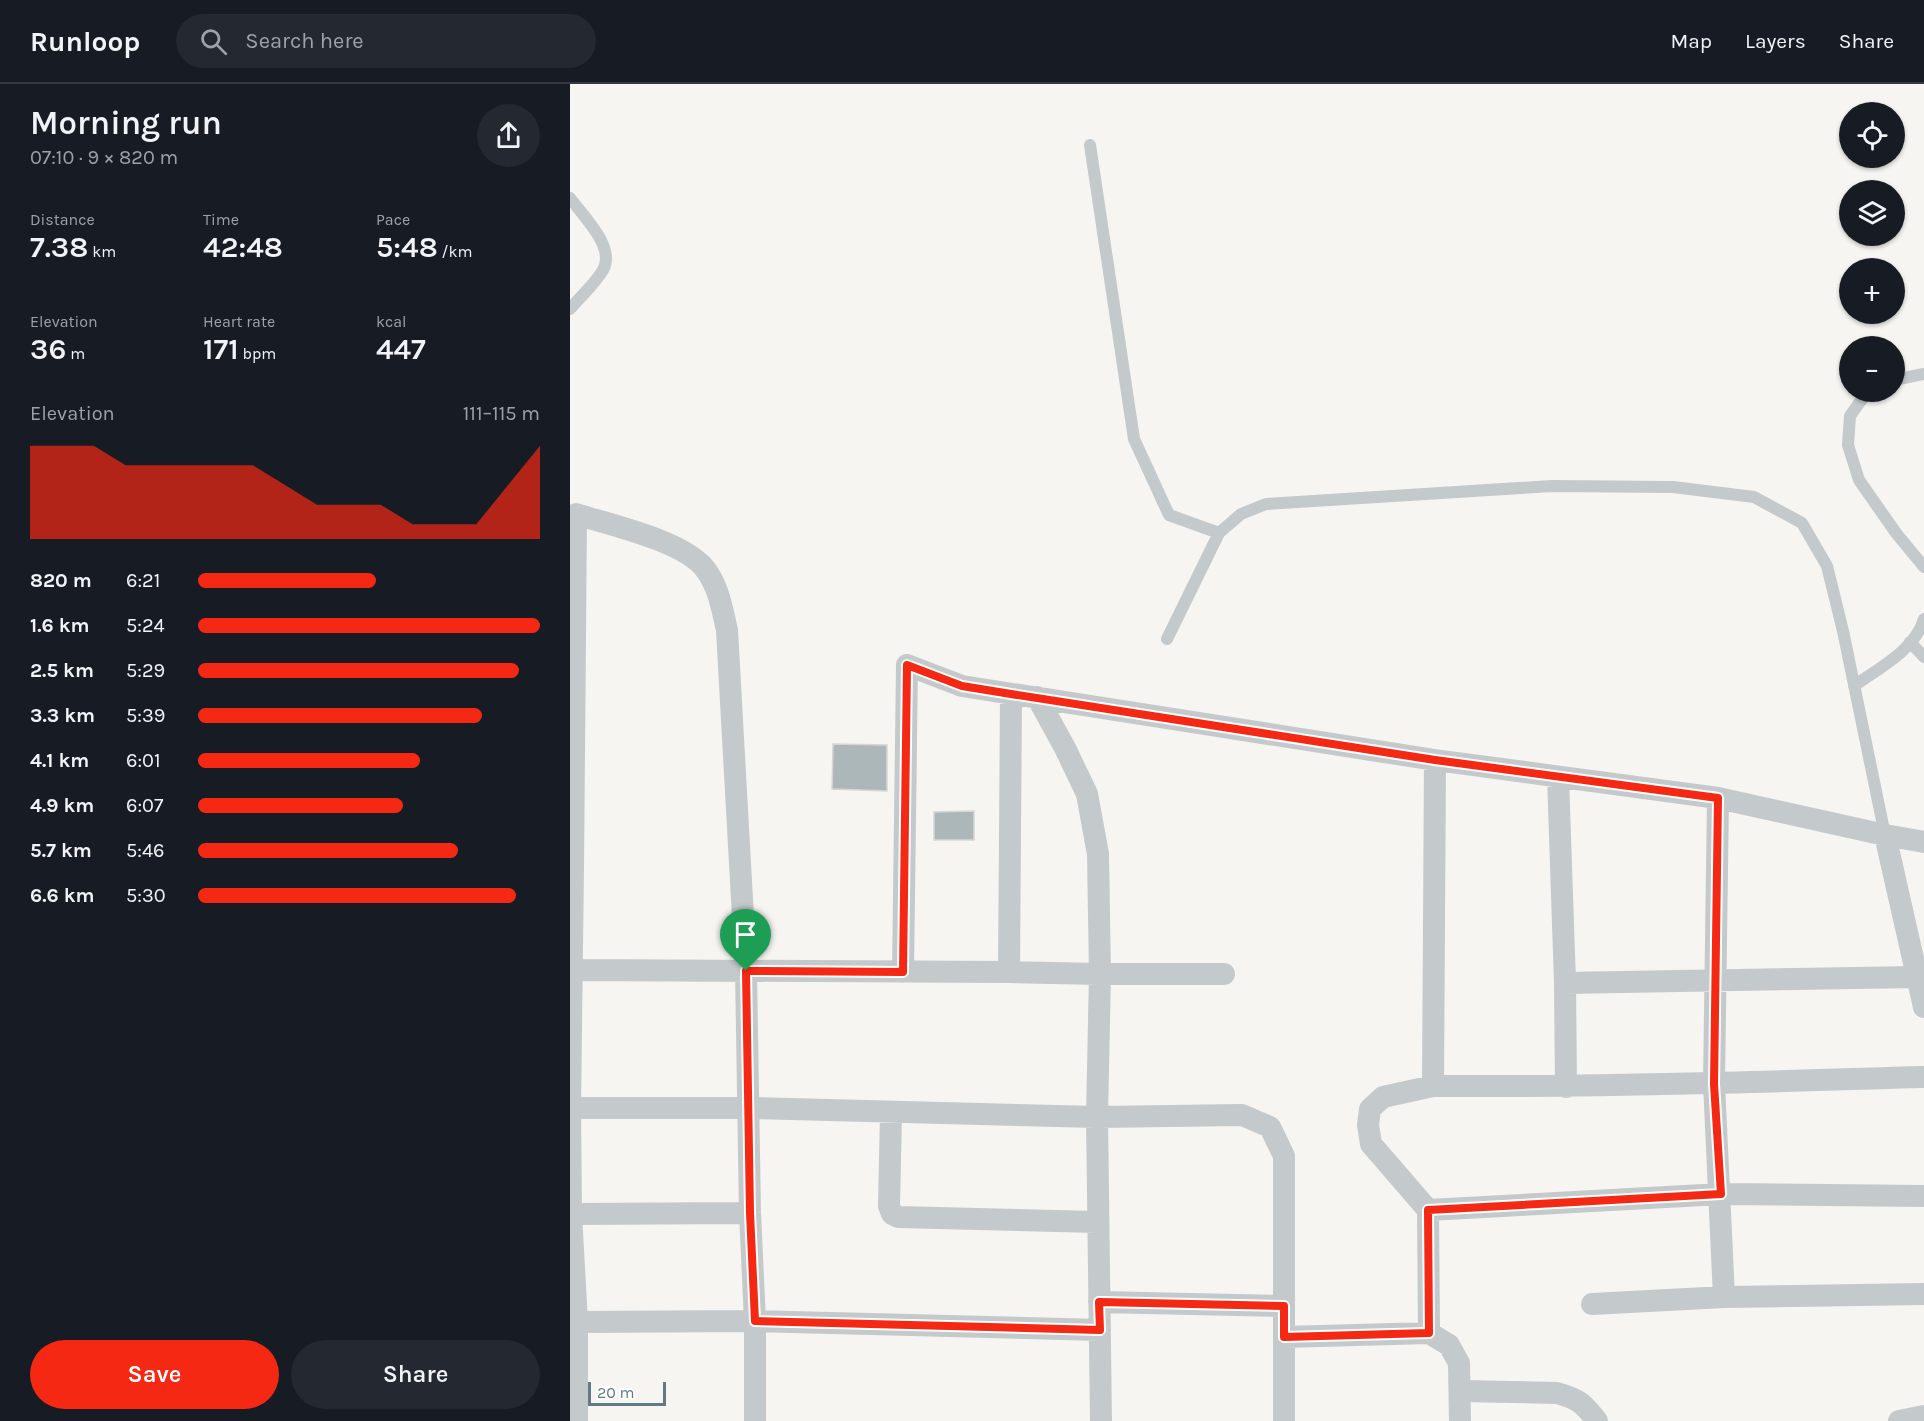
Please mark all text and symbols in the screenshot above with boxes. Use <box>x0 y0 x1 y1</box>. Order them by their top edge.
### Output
search box <box>176 14 596 68</box>
text: Runloop <box>30 25 140 58</box>
icon: search <box>197 25 230 58</box>
text: Search here <box>245 28 364 54</box>
text: Map <box>1670 29 1712 53</box>
text: Layers <box>1745 29 1806 53</box>
text: Share <box>1839 29 1894 53</box>
map controls <box>1839 102 1905 402</box>
button: locate <box>1839 102 1905 168</box>
text: Morning run <box>30 104 222 142</box>
button: share <box>477 104 540 167</box>
text: 07:10 · 9 × 820 m <box>30 146 178 169</box>
button: layers <box>1839 180 1905 246</box>
text: Distance <box>30 210 95 229</box>
text: Time <box>203 210 239 229</box>
text: Pace <box>376 210 410 229</box>
text: 7.38 <box>30 229 88 265</box>
text: 42:48 <box>203 229 283 265</box>
text: 5:48 <box>376 229 438 265</box>
text: km <box>88 242 116 261</box>
text: /km <box>438 242 472 261</box>
button: + <box>1839 258 1905 324</box>
text: Elevation <box>30 312 98 331</box>
text: Heart rate <box>203 312 275 331</box>
text: kcal <box>376 312 407 331</box>
text: 36 <box>30 331 66 367</box>
text: 171 <box>203 331 239 367</box>
text: 447 <box>376 331 426 367</box>
button: − <box>1839 336 1905 402</box>
text: m <box>66 344 85 363</box>
text: bpm <box>239 344 276 363</box>
text: Elevation <box>30 402 115 425</box>
text: 111–115 m <box>463 402 540 425</box>
text: 820 m <box>30 569 92 592</box>
text: 6:21 <box>126 569 160 592</box>
text: 1.6 km <box>30 614 89 637</box>
text: 5:24 <box>126 614 165 637</box>
text: 2.5 km <box>30 659 94 682</box>
text: 5:29 <box>126 659 165 682</box>
text: 3.3 km <box>30 704 95 727</box>
text: 5:39 <box>126 704 165 727</box>
text: 4.1 km <box>30 749 89 772</box>
text: 6:01 <box>126 749 161 772</box>
text: 4.9 km <box>30 794 94 817</box>
text: 6:07 <box>126 794 163 817</box>
text: 5.7 km <box>30 839 92 862</box>
text: 5:46 <box>126 839 165 862</box>
text: 6.6 km <box>30 884 94 907</box>
text: 5:30 <box>126 884 166 907</box>
pin <box>720 909 771 971</box>
icon: arrive <box>729 918 762 951</box>
button: Save <box>30 1340 279 1409</box>
button: Share <box>291 1340 540 1409</box>
scale bar <box>588 1379 666 1406</box>
text: 20 m <box>597 1383 635 1402</box>

